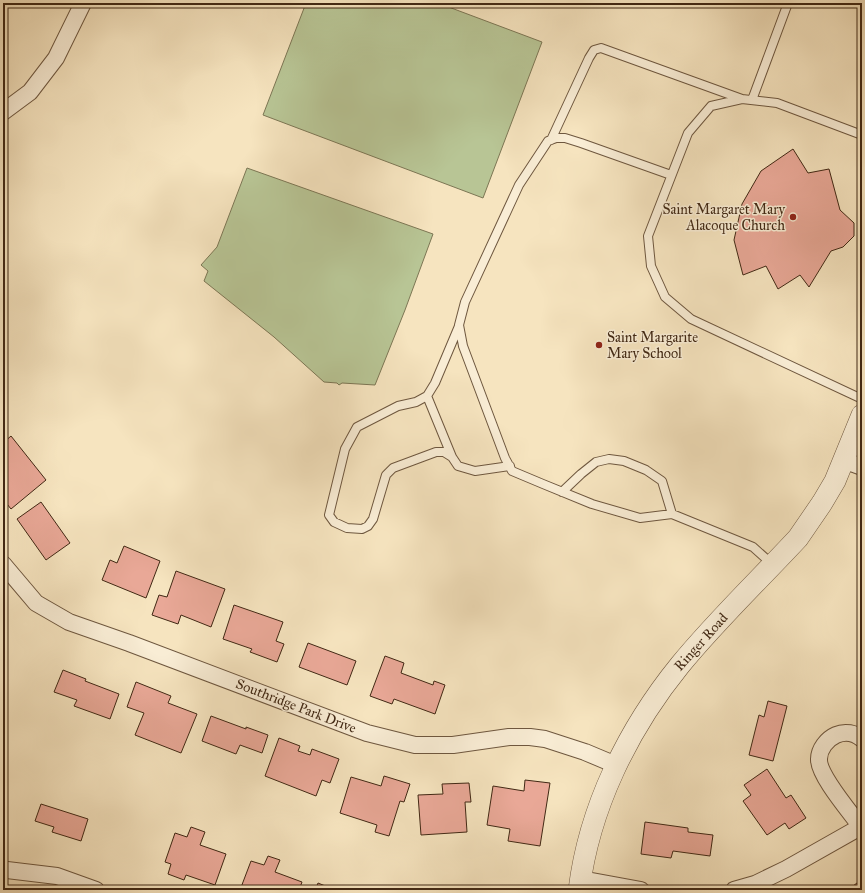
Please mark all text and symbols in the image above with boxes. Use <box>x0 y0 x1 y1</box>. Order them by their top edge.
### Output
place label: Saint Margaret Mary Alacoque Church <box>663 201 785 235</box>
marker: Saint Margaret Mary Alacoque Church <box>788 212 798 222</box>
place label: Saint Margarite Mary School <box>607 329 698 362</box>
marker: Saint Margarite Mary School <box>594 340 604 350</box>
street label: Ringer Road <box>671 610 731 674</box>
street label: Southridge Park Drive <box>233 675 359 737</box>

